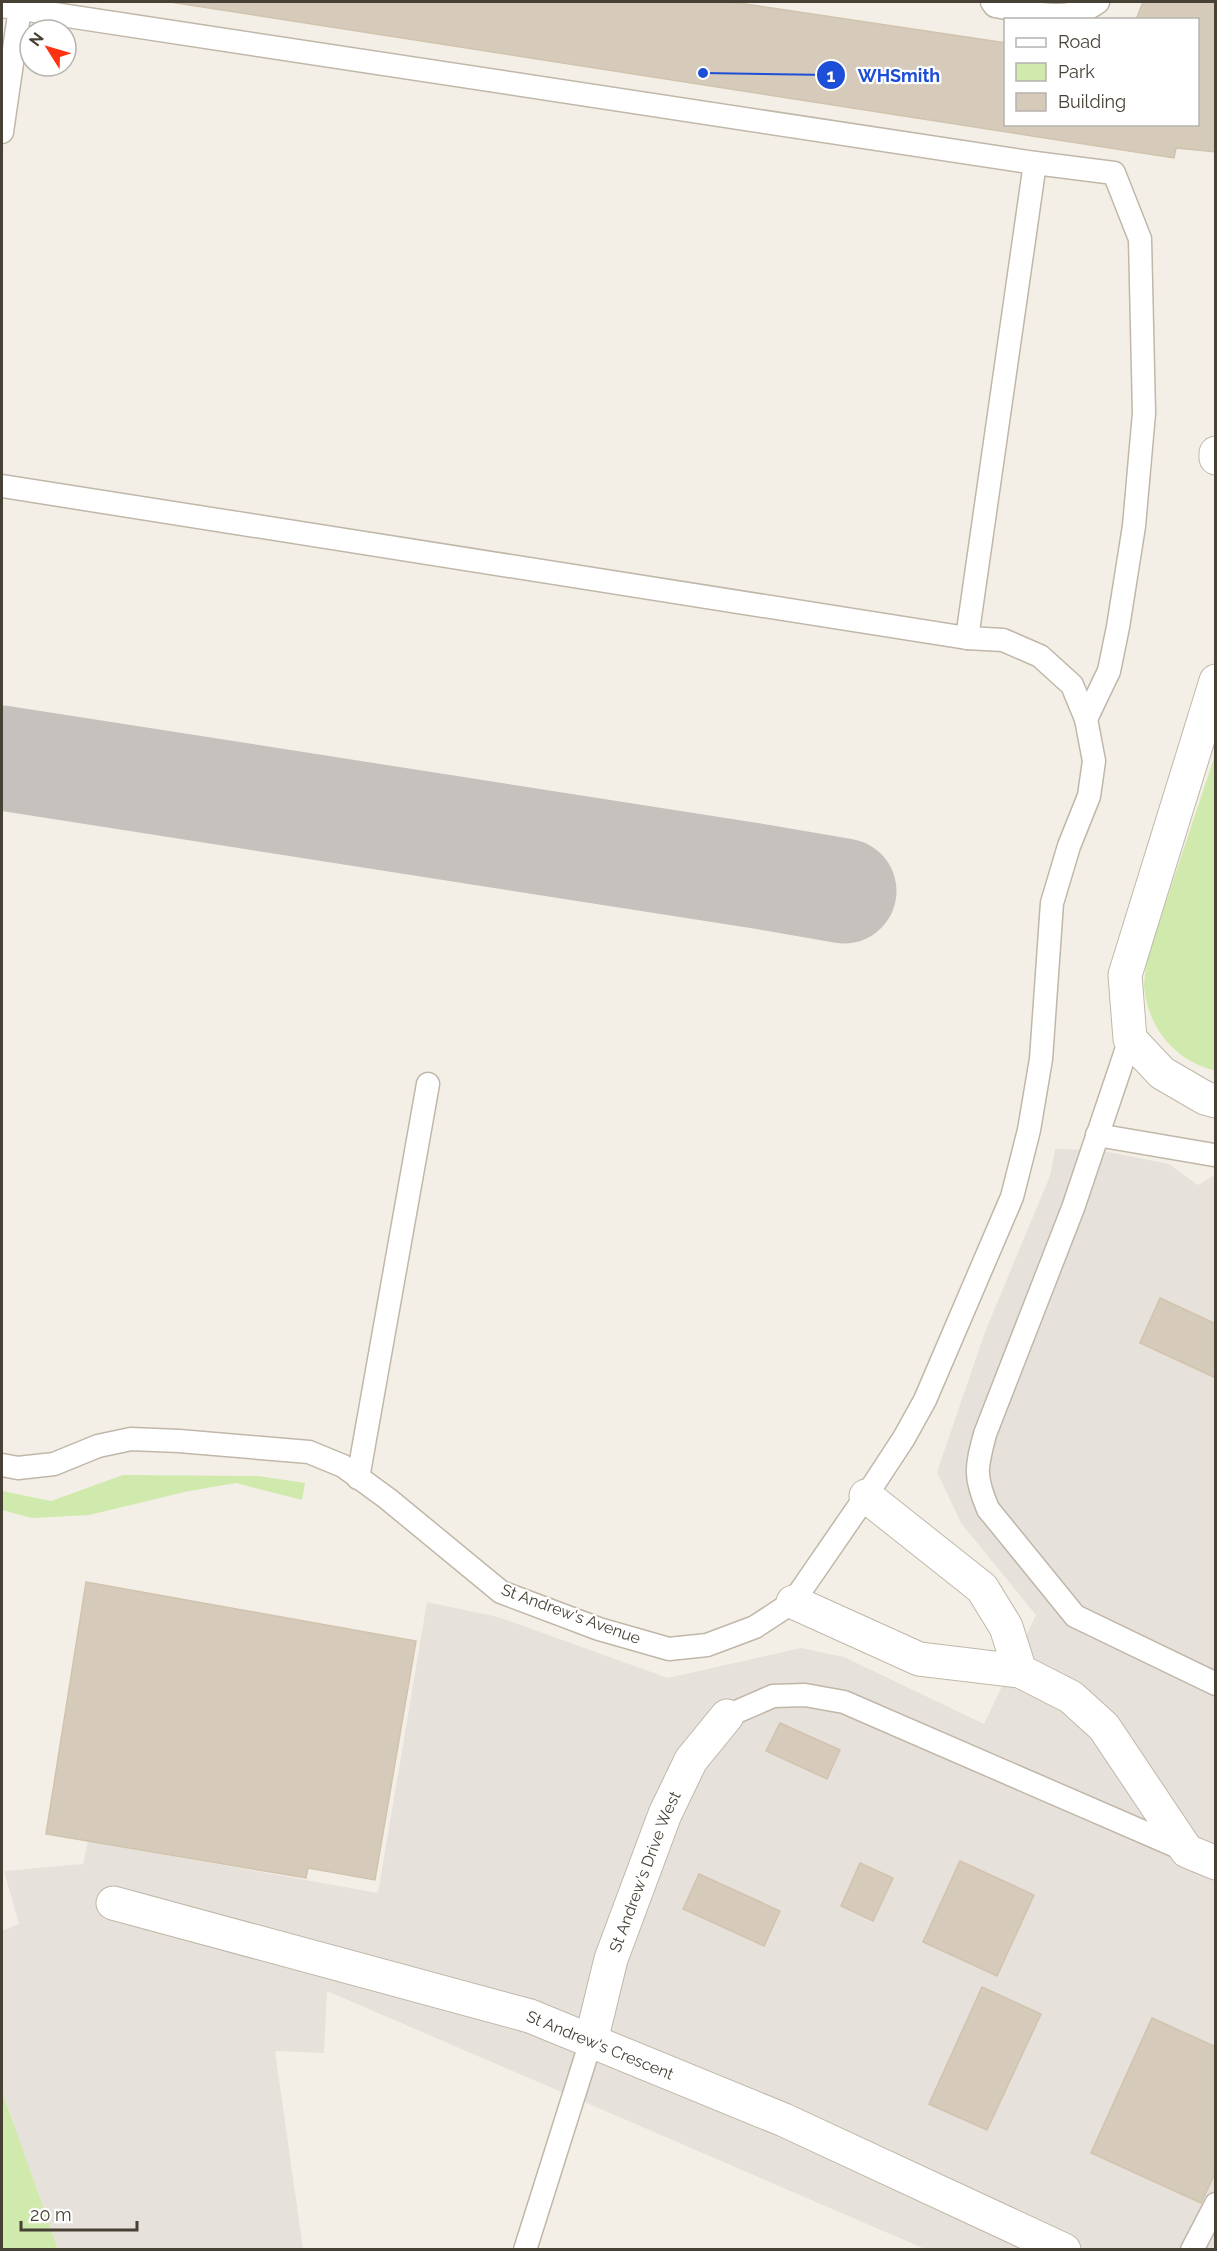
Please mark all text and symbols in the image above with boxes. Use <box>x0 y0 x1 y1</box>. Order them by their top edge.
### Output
north arrow <box>18 18 78 78</box>
legend <box>1004 18 1199 126</box>
text: N <box>25 29 48 50</box>
text: Road <box>1058 31 1101 52</box>
callout: WHSmith <box>816 57 953 93</box>
text: Park <box>1058 61 1095 82</box>
text: 1 <box>827 65 836 86</box>
text: WHSmith <box>858 65 940 86</box>
text: Building <box>1058 91 1126 112</box>
street label: St Andrew's Avenue <box>499 1580 643 1648</box>
street label: St Andrew's Drive West <box>605 1787 684 1955</box>
street label: St Andrew's Crescent <box>524 2006 677 2084</box>
scale bar <box>21 2194 136 2232</box>
text: 20 m <box>30 2204 72 2225</box>

